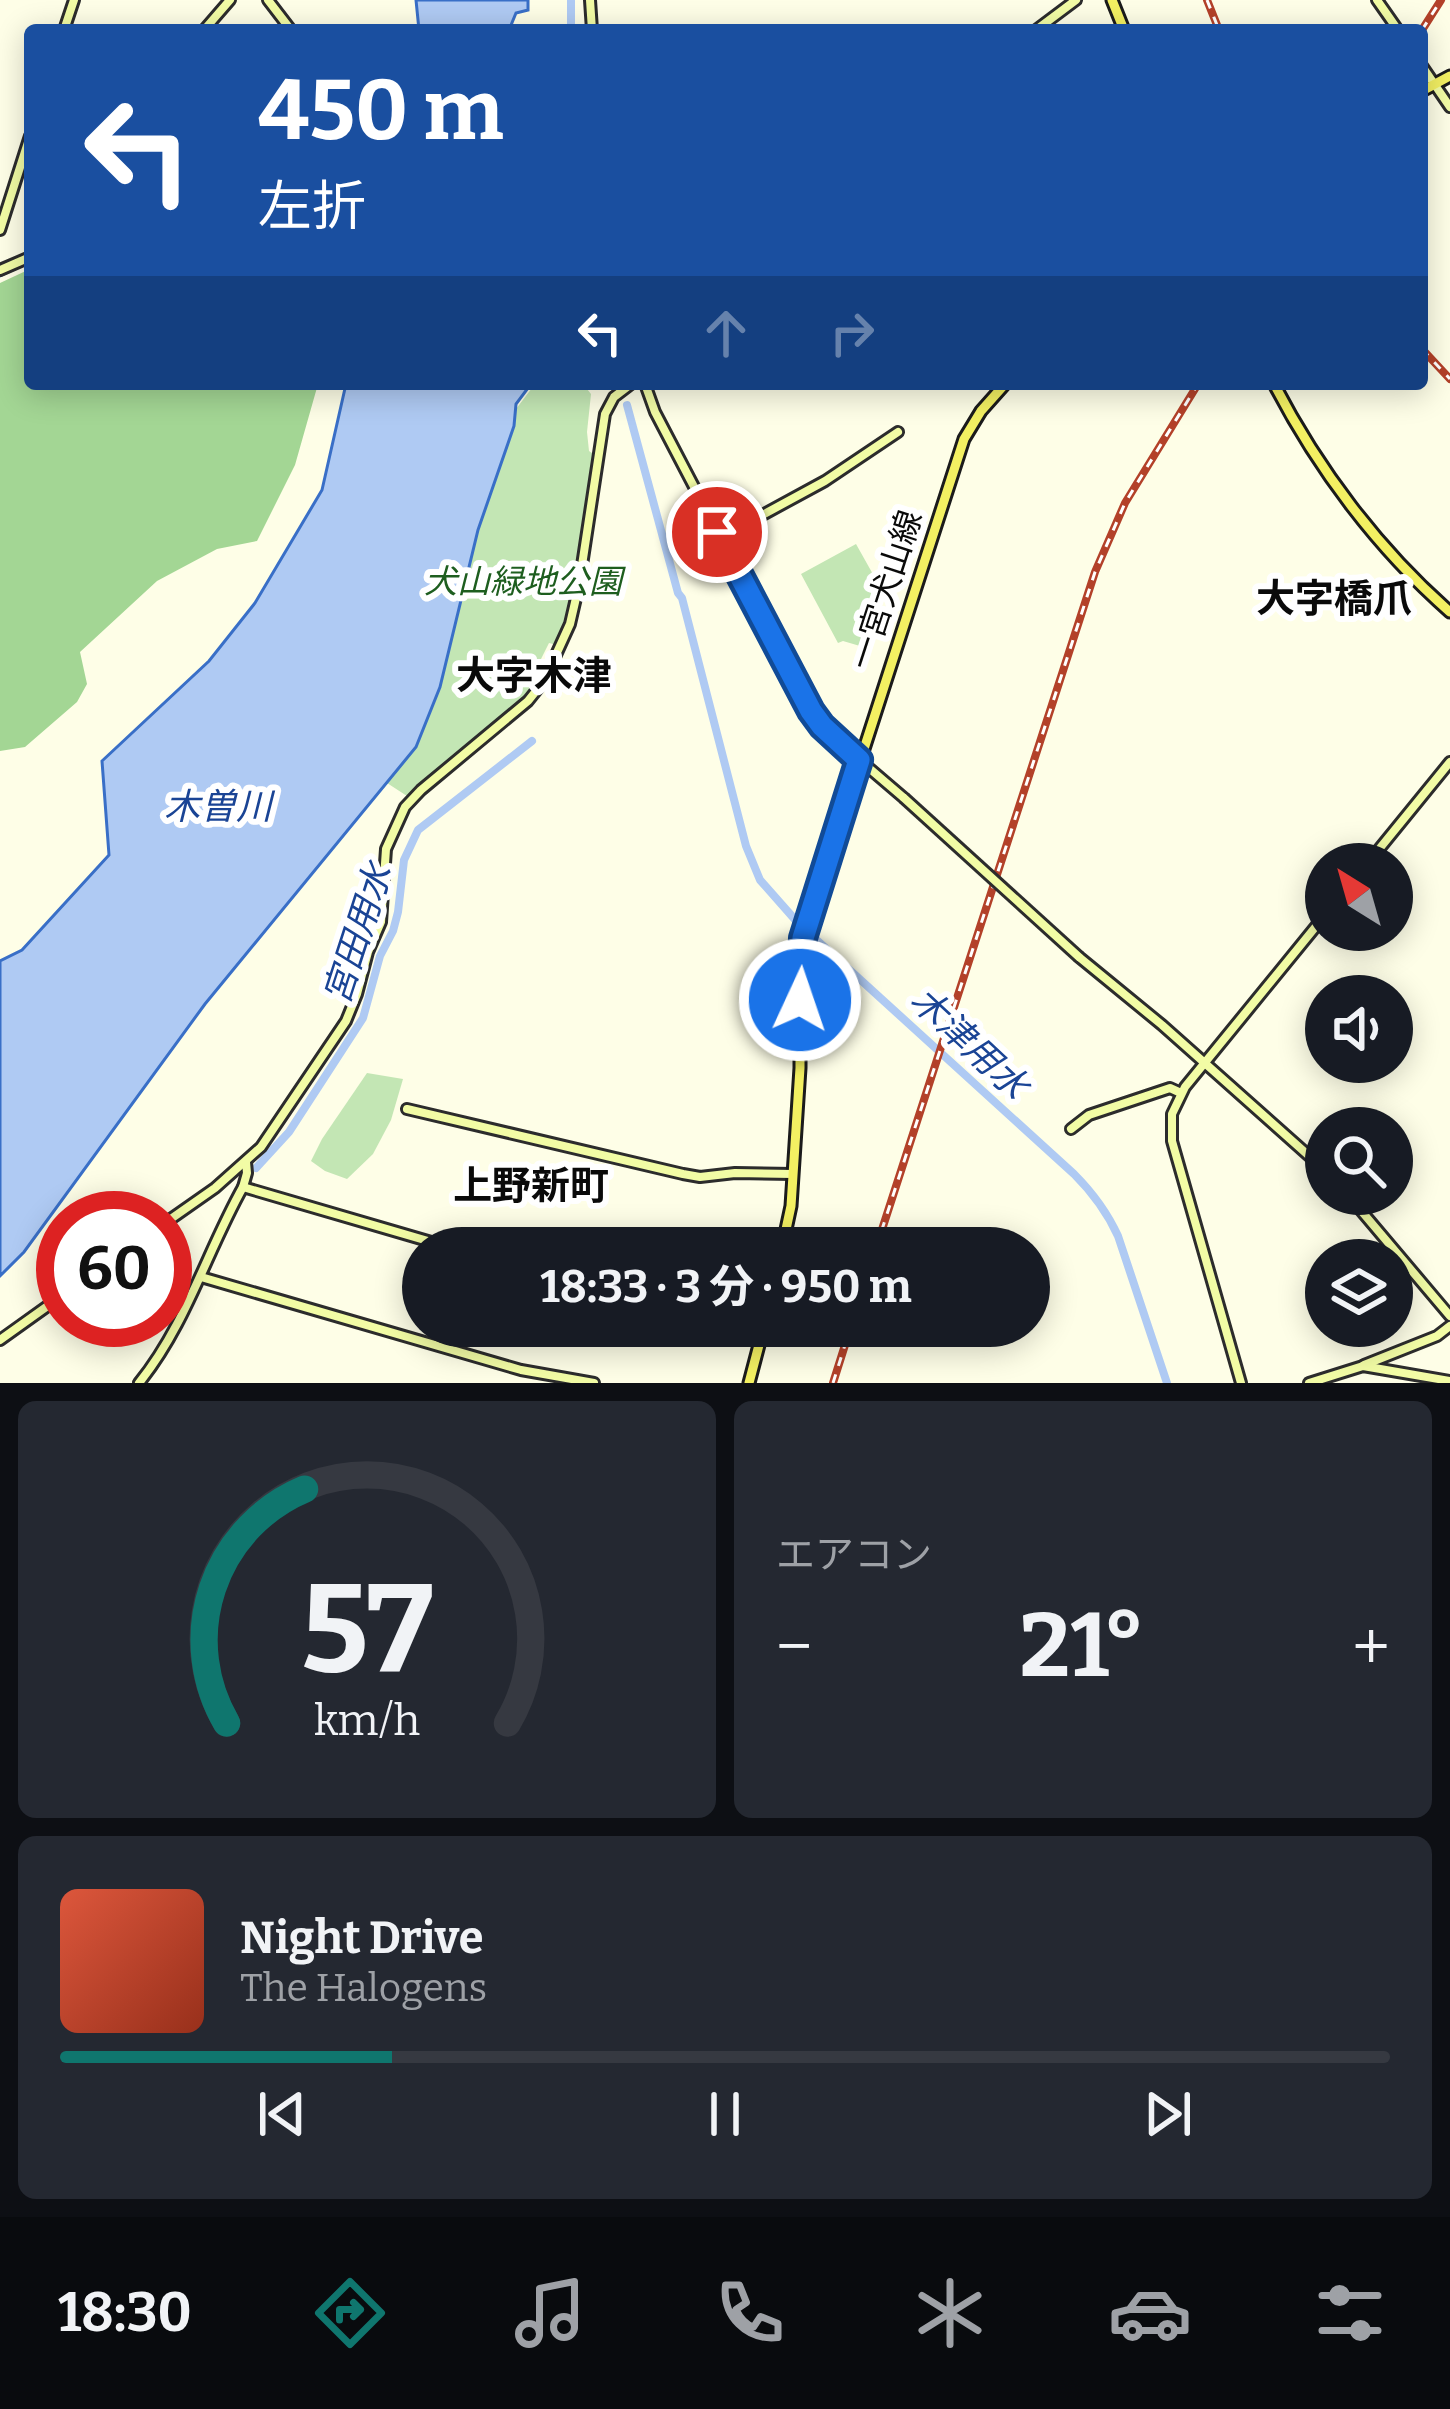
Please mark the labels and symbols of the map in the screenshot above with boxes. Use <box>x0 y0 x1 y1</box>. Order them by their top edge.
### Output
pin <box>666 481 768 583</box>
street label: 一宮犬山線 <box>841 505 931 675</box>
park label: 犬山緑地公園 <box>424 562 626 602</box>
district label: 大字橋爪 <box>1256 576 1412 622</box>
district label: 大字木津 <box>456 653 612 699</box>
water label: 木曽川 <box>164 785 276 829</box>
north arrow <box>1305 843 1413 951</box>
water label: 宮田用水 <box>315 855 402 1009</box>
position arrow <box>737 937 863 1063</box>
water label: 木津用水 <box>901 978 1040 1111</box>
district label: 上野新町 <box>453 1163 609 1209</box>
speed limit sign: 60 <box>36 1191 192 1347</box>

